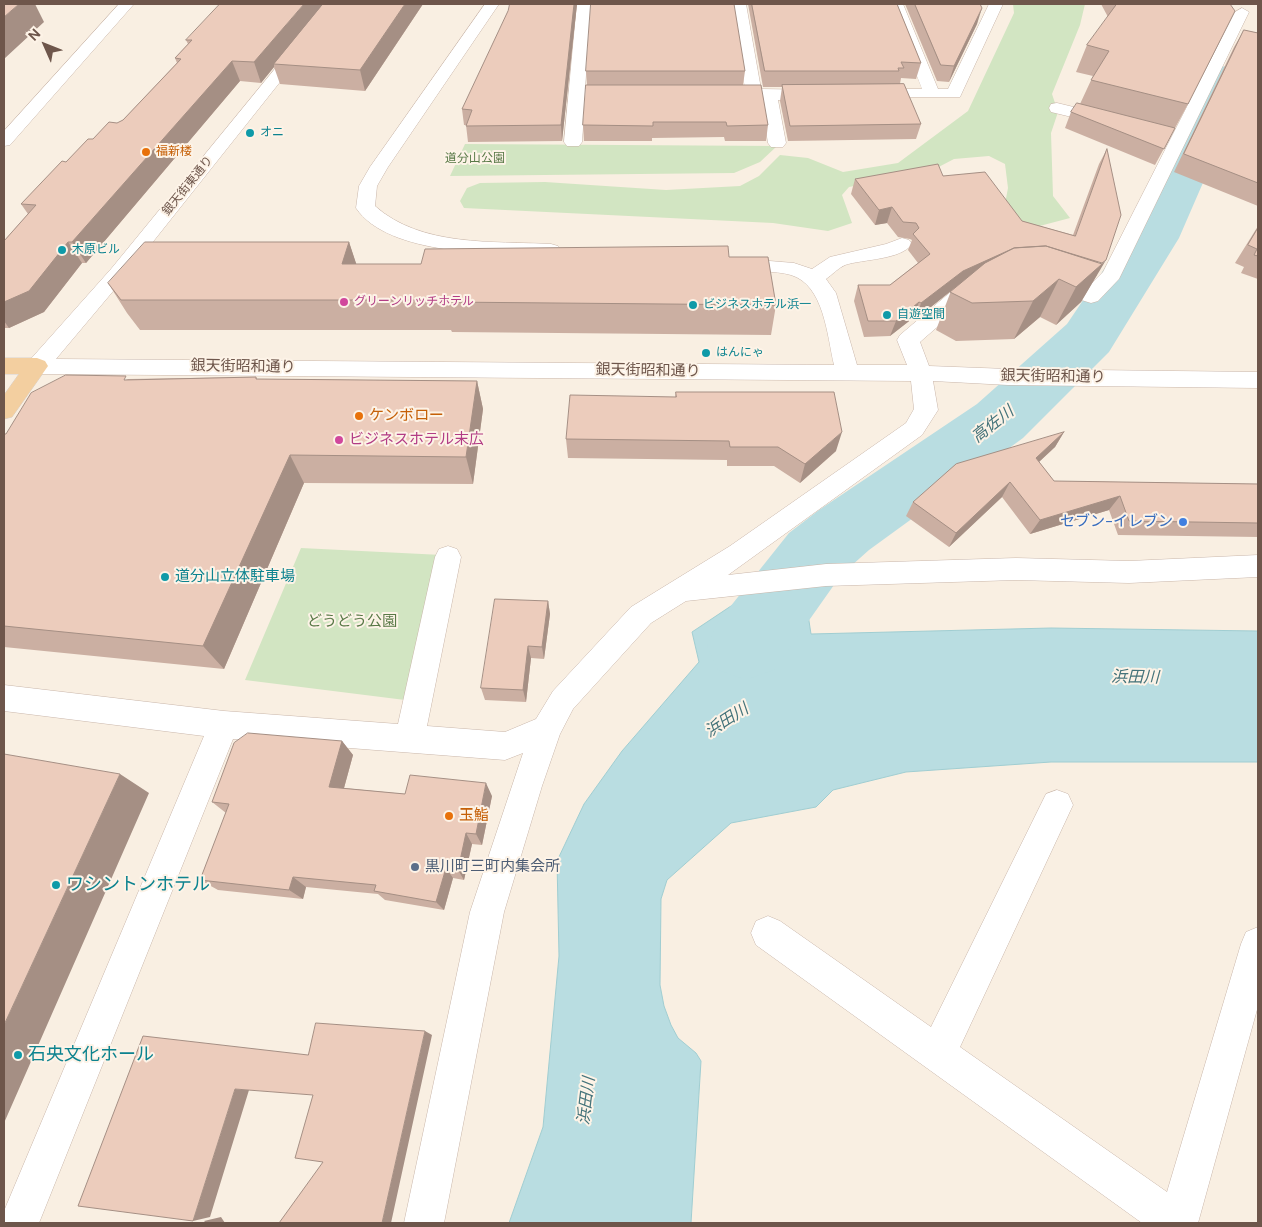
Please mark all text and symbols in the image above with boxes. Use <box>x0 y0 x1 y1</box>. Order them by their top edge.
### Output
north arrow <box>20 20 70 70</box>
text: N <box>24 25 44 45</box>
place label: オニ <box>260 126 284 140</box>
marker: オニ <box>244 127 256 139</box>
place label: 福新楼 <box>156 145 192 159</box>
marker: 福新楼 <box>140 146 152 158</box>
park label: 道分山公園 <box>445 152 505 166</box>
street label: 銀天街東通り <box>160 153 216 219</box>
place label: 木原ビル <box>72 243 120 257</box>
marker: 木原ビル <box>56 244 68 256</box>
place label: グリーンリッチホテル <box>354 295 474 309</box>
marker: グリーンリッチホテル <box>338 296 350 308</box>
place label: ビジネスホテル浜一 <box>703 298 811 312</box>
marker: ビジネスホテル浜一 <box>687 299 699 311</box>
place label: 自遊空間 <box>897 308 945 322</box>
marker: 自遊空間 <box>881 309 893 321</box>
place label: はんにゃ <box>716 346 764 360</box>
marker: はんにゃ <box>700 347 712 359</box>
street label: 銀天街昭和通り <box>190 357 296 377</box>
street label: 銀天街昭和通り <box>595 361 701 381</box>
street label: 銀天街昭和通り <box>1000 367 1106 387</box>
water label: 高佐川 <box>968 403 1018 447</box>
place label: ケンボロー <box>369 407 444 425</box>
marker: ケンボロー <box>353 410 365 422</box>
place label: ビジネスホテル末広 <box>349 431 484 449</box>
marker: ビジネスホテル末広 <box>333 434 345 446</box>
place label: セブン-イレブン <box>1060 513 1173 531</box>
marker: セブン-イレブン <box>1177 516 1189 528</box>
place label: 道分山立体駐車場 <box>175 568 295 586</box>
marker: 道分山立体駐車場 <box>159 571 171 583</box>
park label: どうどう公園 <box>307 613 397 631</box>
water label: 浜田川 <box>1111 668 1159 688</box>
water label: 浜田川 <box>702 700 752 742</box>
place label: 玉鮨 <box>459 807 489 825</box>
marker: 玉鮨 <box>443 810 455 822</box>
place label: 黒川町三町内集会所 <box>425 858 560 876</box>
marker: 黒川町三町内集会所 <box>409 861 421 873</box>
place label: ワシントンホテル <box>66 874 210 896</box>
marker: ワシントンホテル <box>50 879 62 891</box>
place label: 石央文化ホール <box>28 1044 154 1066</box>
marker: 石央文化ホール <box>12 1049 24 1061</box>
water label: 浜田川 <box>575 1076 599 1126</box>

